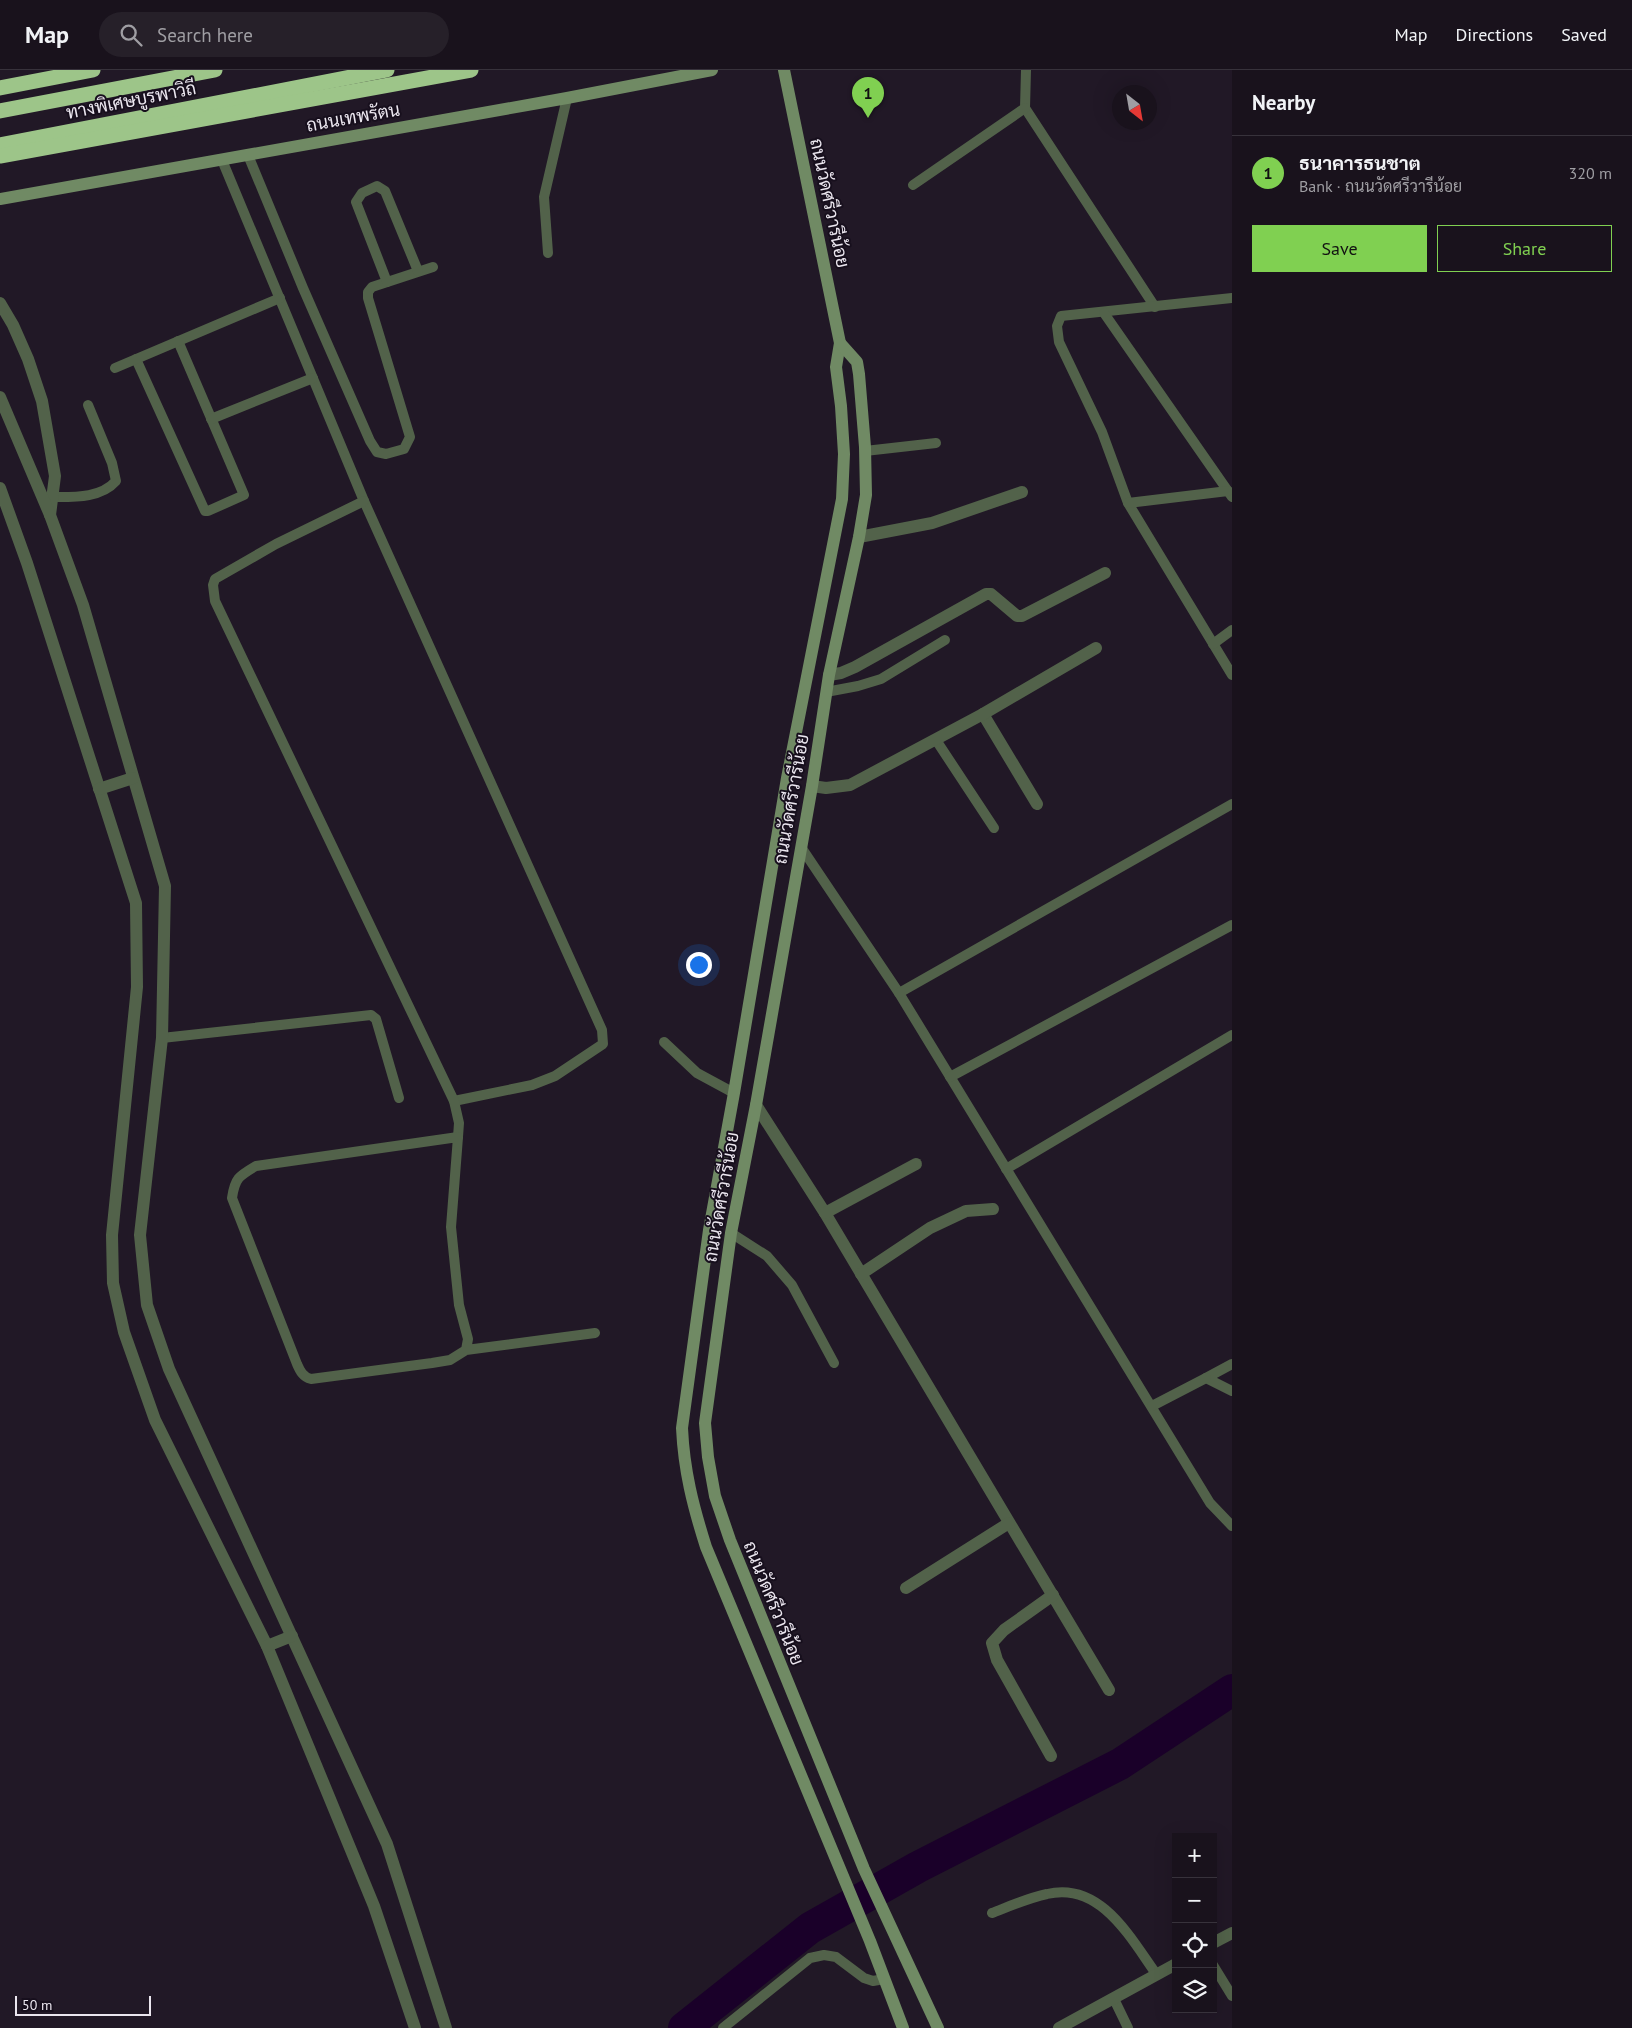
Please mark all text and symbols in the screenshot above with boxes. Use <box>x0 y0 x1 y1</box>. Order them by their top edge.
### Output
search box <box>99 12 449 57</box>
text: Map <box>25 19 69 50</box>
icon: search <box>117 21 145 49</box>
text: Search here <box>157 23 253 47</box>
text: Map <box>1395 23 1427 46</box>
text: Directions <box>1455 23 1533 46</box>
text: Saved <box>1561 23 1607 46</box>
street label: ทางพิเศษบูรพาวิถี <box>64 75 198 126</box>
pin: 1 <box>852 77 884 118</box>
north arrow <box>1112 85 1157 130</box>
text: Nearby <box>1252 89 1315 116</box>
street label: ถนนเทพรัตน <box>304 97 402 137</box>
street label: ถนนวัดศรีวารีน้อย <box>805 136 856 270</box>
text: ธนาคารธนชาต <box>1299 151 1421 175</box>
text: 1 <box>1263 163 1273 183</box>
text: 320 m <box>1569 163 1612 183</box>
text: Bank · ถนนวัดศรีวารีน้อย <box>1299 176 1462 196</box>
button: Save <box>1252 225 1427 272</box>
button: Share <box>1437 225 1612 272</box>
street label: ถนนวัดศรีวารีน้อย <box>767 732 814 866</box>
your location <box>686 952 712 978</box>
street label: ถนนวัดศรีวารีน้อย <box>697 1130 744 1264</box>
street label: ถนนวัดศรีวารีน้อย <box>739 1537 810 1668</box>
map controls <box>1172 1833 1217 2013</box>
button: + <box>1172 1833 1217 1878</box>
button: − <box>1172 1878 1217 1923</box>
button: locate <box>1172 1923 1217 1968</box>
button: layers <box>1172 1968 1217 2013</box>
scale bar <box>15 1993 151 2016</box>
text: 50 m <box>22 1996 52 2014</box>

